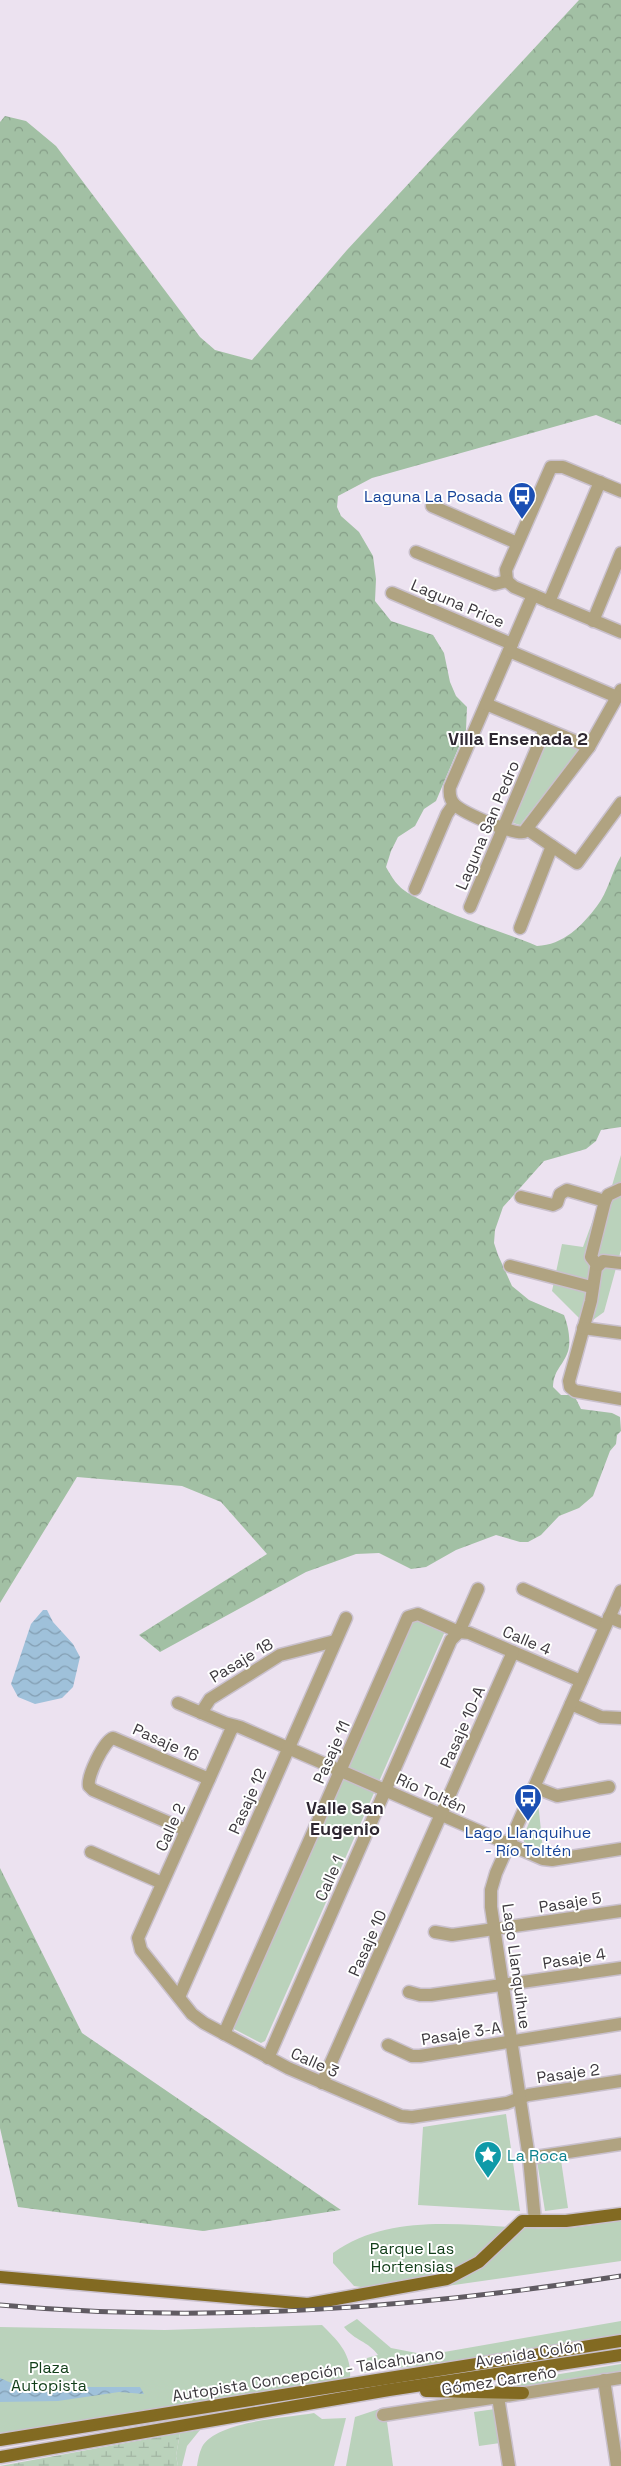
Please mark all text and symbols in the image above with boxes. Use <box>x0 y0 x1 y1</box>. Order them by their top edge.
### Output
bus stop icon: Laguna La Posada <box>507 481 537 520</box>
place label: Laguna La Posada <box>364 486 503 507</box>
street label: Laguna Price <box>408 574 508 633</box>
district label: Villa Ensenada 2 <box>448 727 588 750</box>
street label: Laguna San Pedro <box>451 757 524 893</box>
street label: Calle 4 <box>499 1621 554 1660</box>
street label: Pasaje 18 <box>206 1633 277 1688</box>
street label: Pasaje 10-A <box>435 1683 490 1772</box>
street label: Pasaje 11 <box>308 1717 355 1787</box>
street label: Pasaje 16 <box>129 1719 202 1766</box>
street label: Pasaje 12 <box>224 1765 271 1837</box>
street label: Río Toltén <box>393 1768 471 1818</box>
bus stop icon: Lago Llanquihue - Río Toltén <box>513 1783 543 1822</box>
district label: Valle San Eugenio <box>306 1796 384 1840</box>
street label: Calle 2 <box>151 1800 190 1855</box>
place label: Lago Llanquihue - Río Toltén <box>465 1822 591 1861</box>
street label: Calle 1 <box>310 1852 349 1904</box>
street label: Pasaje 5 <box>537 1887 603 1918</box>
street label: Lago Llanquihue <box>497 1902 536 2030</box>
street label: Pasaje 10 <box>344 1907 391 1980</box>
street label: Pasaje 4 <box>541 1943 607 1974</box>
street label: Pasaje 3-A <box>420 2017 502 2050</box>
street label: Calle 3 <box>287 2043 342 2082</box>
street label: Pasaje 2 <box>535 2059 601 2088</box>
place icon: La Roca <box>473 2140 503 2179</box>
place label: La Roca <box>507 2145 568 2166</box>
park label: Parque Las Hortensias <box>370 2238 454 2277</box>
street label: Avenida Colón <box>474 2335 584 2372</box>
street label: Autopista Concepción - Talcahuano <box>171 2343 445 2406</box>
park label: Plaza Autopista <box>11 2357 87 2396</box>
street label: Gómez Carreño <box>440 2361 558 2400</box>

